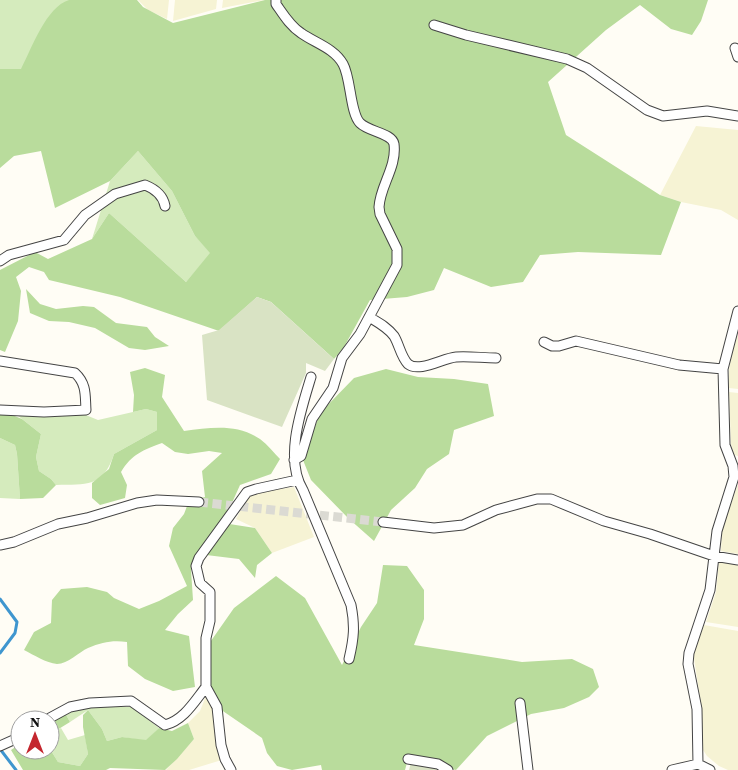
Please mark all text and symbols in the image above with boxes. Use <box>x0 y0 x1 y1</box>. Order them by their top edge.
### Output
north arrow <box>10 710 60 760</box>
text: N <box>30 712 40 732</box>

